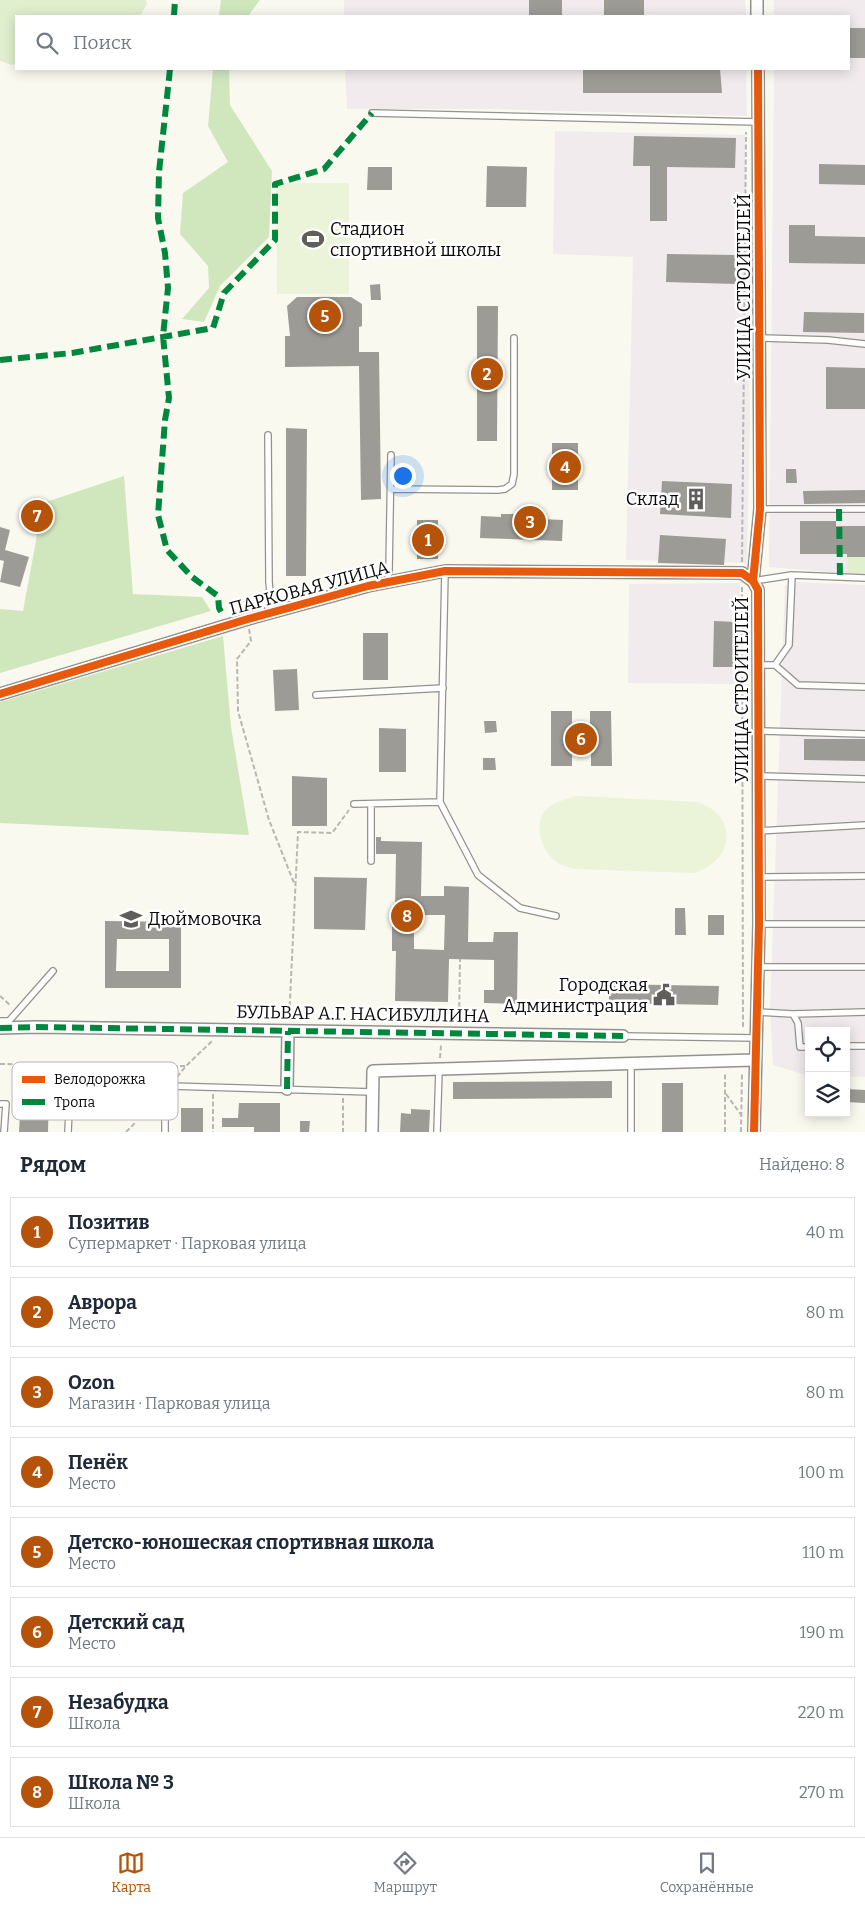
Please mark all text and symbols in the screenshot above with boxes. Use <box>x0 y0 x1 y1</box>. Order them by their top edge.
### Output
search box <box>15 15 850 70</box>
icon: search <box>33 29 61 57</box>
text: Поиск <box>73 31 132 54</box>
street label: УЛИЦА СТРОИТЕЛЕЙ <box>733 194 755 380</box>
place label: Стадион спортивной школы <box>330 218 501 261</box>
sports icon: Стадион спортивной школы <box>300 226 326 252</box>
pin: 5 <box>309 297 341 335</box>
pin: 2 <box>471 355 503 393</box>
pin: 4 <box>549 448 581 486</box>
your location <box>390 463 416 489</box>
building icon: Склад <box>683 486 709 512</box>
place label: Склад <box>626 488 679 510</box>
pin: 7 <box>21 497 53 535</box>
pin: 3 <box>514 503 546 541</box>
pin: 1 <box>412 521 444 559</box>
street label: ПАРКОВАЯ УЛИЦА <box>227 556 392 620</box>
street label: УЛИЦА СТРОИТЕЛЕЙ <box>731 597 753 783</box>
pin: 6 <box>565 720 597 758</box>
pin: 8 <box>391 897 423 935</box>
school or university icon: Дюймовочка <box>118 906 144 932</box>
place label: Дюймовочка <box>148 908 262 930</box>
place label: Городская Администрация <box>503 974 648 1017</box>
public building icon: Городская Администрация <box>651 982 677 1008</box>
street label: БУЛЬВАР А.Г. НАСИБУЛЛИНА <box>236 1001 490 1027</box>
map controls <box>805 1027 850 1117</box>
button: locate <box>805 1027 850 1072</box>
legend <box>12 1062 178 1120</box>
text: Велодорожка <box>54 1071 146 1088</box>
button: layers <box>805 1072 850 1117</box>
text: Тропа <box>54 1094 95 1111</box>
text: Рядом <box>20 1152 86 1178</box>
text: Найдено: 8 <box>759 1155 845 1174</box>
text: Позитив <box>68 1211 150 1234</box>
text: 1 <box>34 1223 40 1242</box>
text: 40 m <box>806 1223 844 1242</box>
text: Супермаркет · Парковая улица <box>68 1234 307 1253</box>
text: Аврора <box>68 1291 137 1314</box>
text: 2 <box>32 1303 42 1322</box>
text: 80 m <box>806 1303 844 1322</box>
text: Место <box>68 1314 116 1333</box>
text: Ozon <box>68 1371 115 1394</box>
text: 3 <box>32 1383 42 1402</box>
text: 80 m <box>806 1383 844 1402</box>
text: Магазин · Парковая улица <box>68 1394 271 1413</box>
text: Пенёк <box>68 1451 128 1474</box>
text: 4 <box>32 1463 42 1482</box>
text: 100 m <box>799 1463 844 1482</box>
text: Место <box>68 1474 116 1493</box>
text: Детско-юношеская спортивная школа <box>68 1531 434 1554</box>
text: 5 <box>33 1543 41 1562</box>
text: 110 m <box>802 1543 844 1562</box>
text: Место <box>68 1554 116 1573</box>
text: Детский сад <box>68 1611 184 1634</box>
text: 6 <box>32 1623 42 1642</box>
text: 190 m <box>799 1623 844 1642</box>
text: Место <box>68 1634 116 1653</box>
text: Незабудка <box>68 1691 169 1714</box>
text: 7 <box>33 1703 41 1722</box>
text: 220 m <box>798 1703 844 1722</box>
text: Школа <box>68 1714 120 1733</box>
text: Школа № 3 <box>68 1771 174 1794</box>
text: 8 <box>32 1783 42 1802</box>
text: 270 m <box>799 1783 844 1802</box>
text: Школа <box>68 1794 120 1813</box>
tab: Карта <box>111 1849 151 1896</box>
tab: Маршрут <box>374 1849 437 1896</box>
tab: Сохранённые <box>660 1849 754 1896</box>

